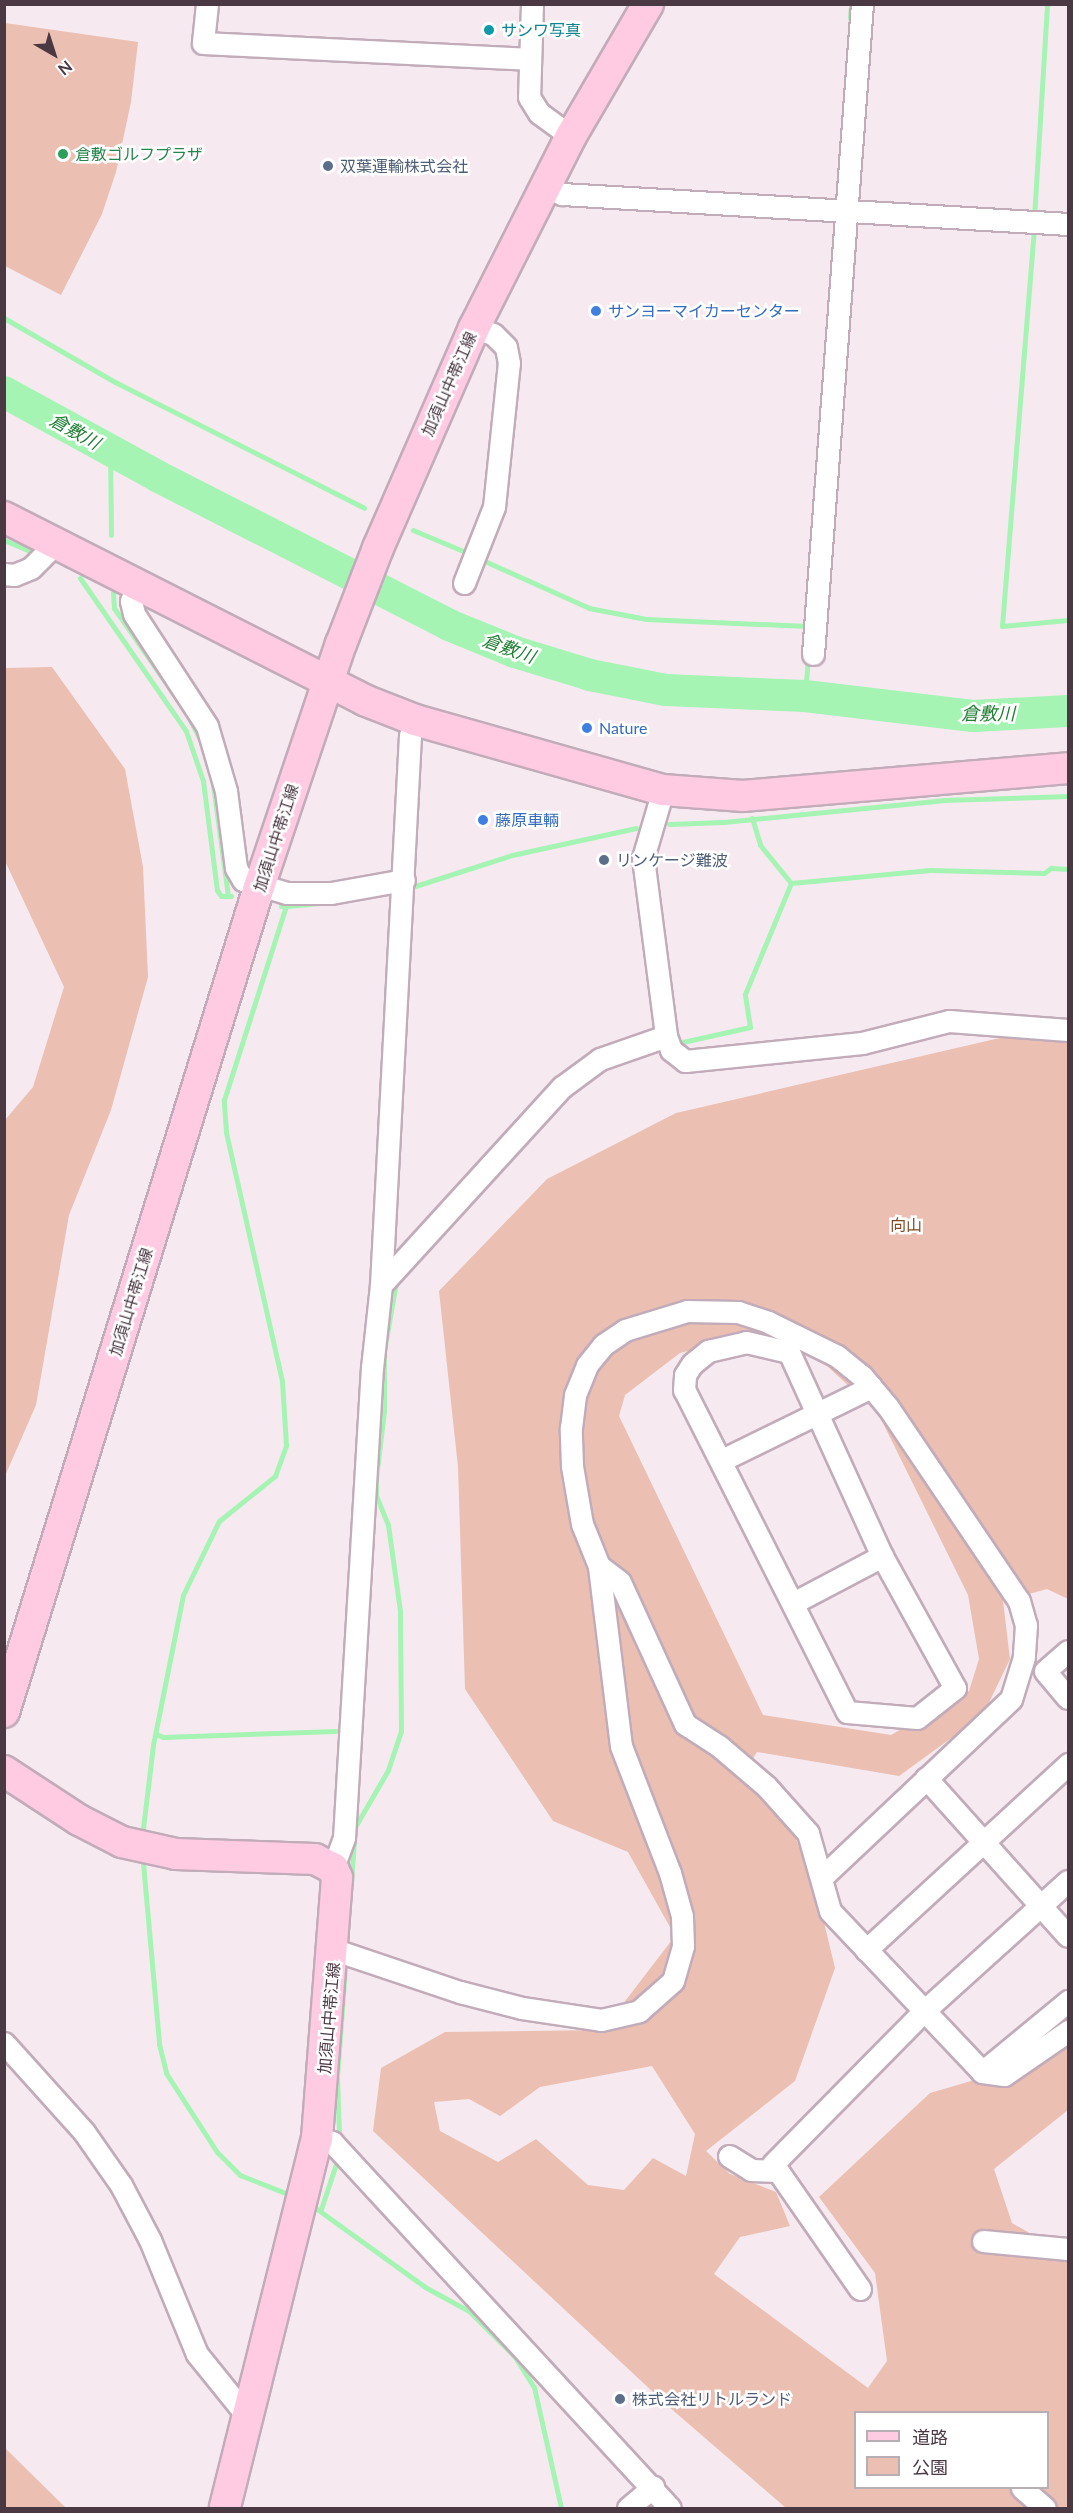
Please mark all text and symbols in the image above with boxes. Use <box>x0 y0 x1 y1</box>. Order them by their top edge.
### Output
place label: サンワ写真 <box>501 20 581 40</box>
marker: サンワ写真 <box>482 23 496 37</box>
north arrow <box>24 24 84 84</box>
text: N <box>55 57 76 80</box>
place label: 倉敷ゴルフプラザ <box>75 144 203 164</box>
marker: 倉敷ゴルフプラザ <box>56 147 70 161</box>
place label: 双葉運輸株式会社 <box>340 156 468 176</box>
marker: 双葉運輸株式会社 <box>321 159 335 173</box>
place label: サンヨーマイカーセンター <box>608 301 800 321</box>
marker: サンヨーマイカーセンター <box>589 304 603 318</box>
street label: 加須山中帯江線 <box>417 329 481 439</box>
water label: 倉敷川 <box>46 408 104 454</box>
water label: 倉敷川 <box>480 629 538 667</box>
water label: 倉敷川 <box>961 702 1015 724</box>
place label: Nature <box>599 718 647 738</box>
marker: Nature <box>580 721 594 735</box>
street label: 加須山中帯江線 <box>250 782 302 894</box>
place label: 藤原車輛 <box>495 810 559 830</box>
marker: 藤原車輛 <box>476 813 490 827</box>
place label: リンケージ難波 <box>616 850 728 870</box>
marker: リンケージ難波 <box>597 853 611 867</box>
park label: 向山 <box>890 1215 922 1235</box>
street label: 加須山中帯江線 <box>105 1246 157 1358</box>
street label: 加須山中帯江線 <box>315 1961 343 2075</box>
place label: 株式会社リトルランド <box>632 2389 792 2409</box>
marker: 株式会社リトルランド <box>613 2392 627 2406</box>
legend <box>854 2411 1049 2489</box>
text: 道路 <box>912 2426 948 2448</box>
text: 公園 <box>912 2456 948 2478</box>

